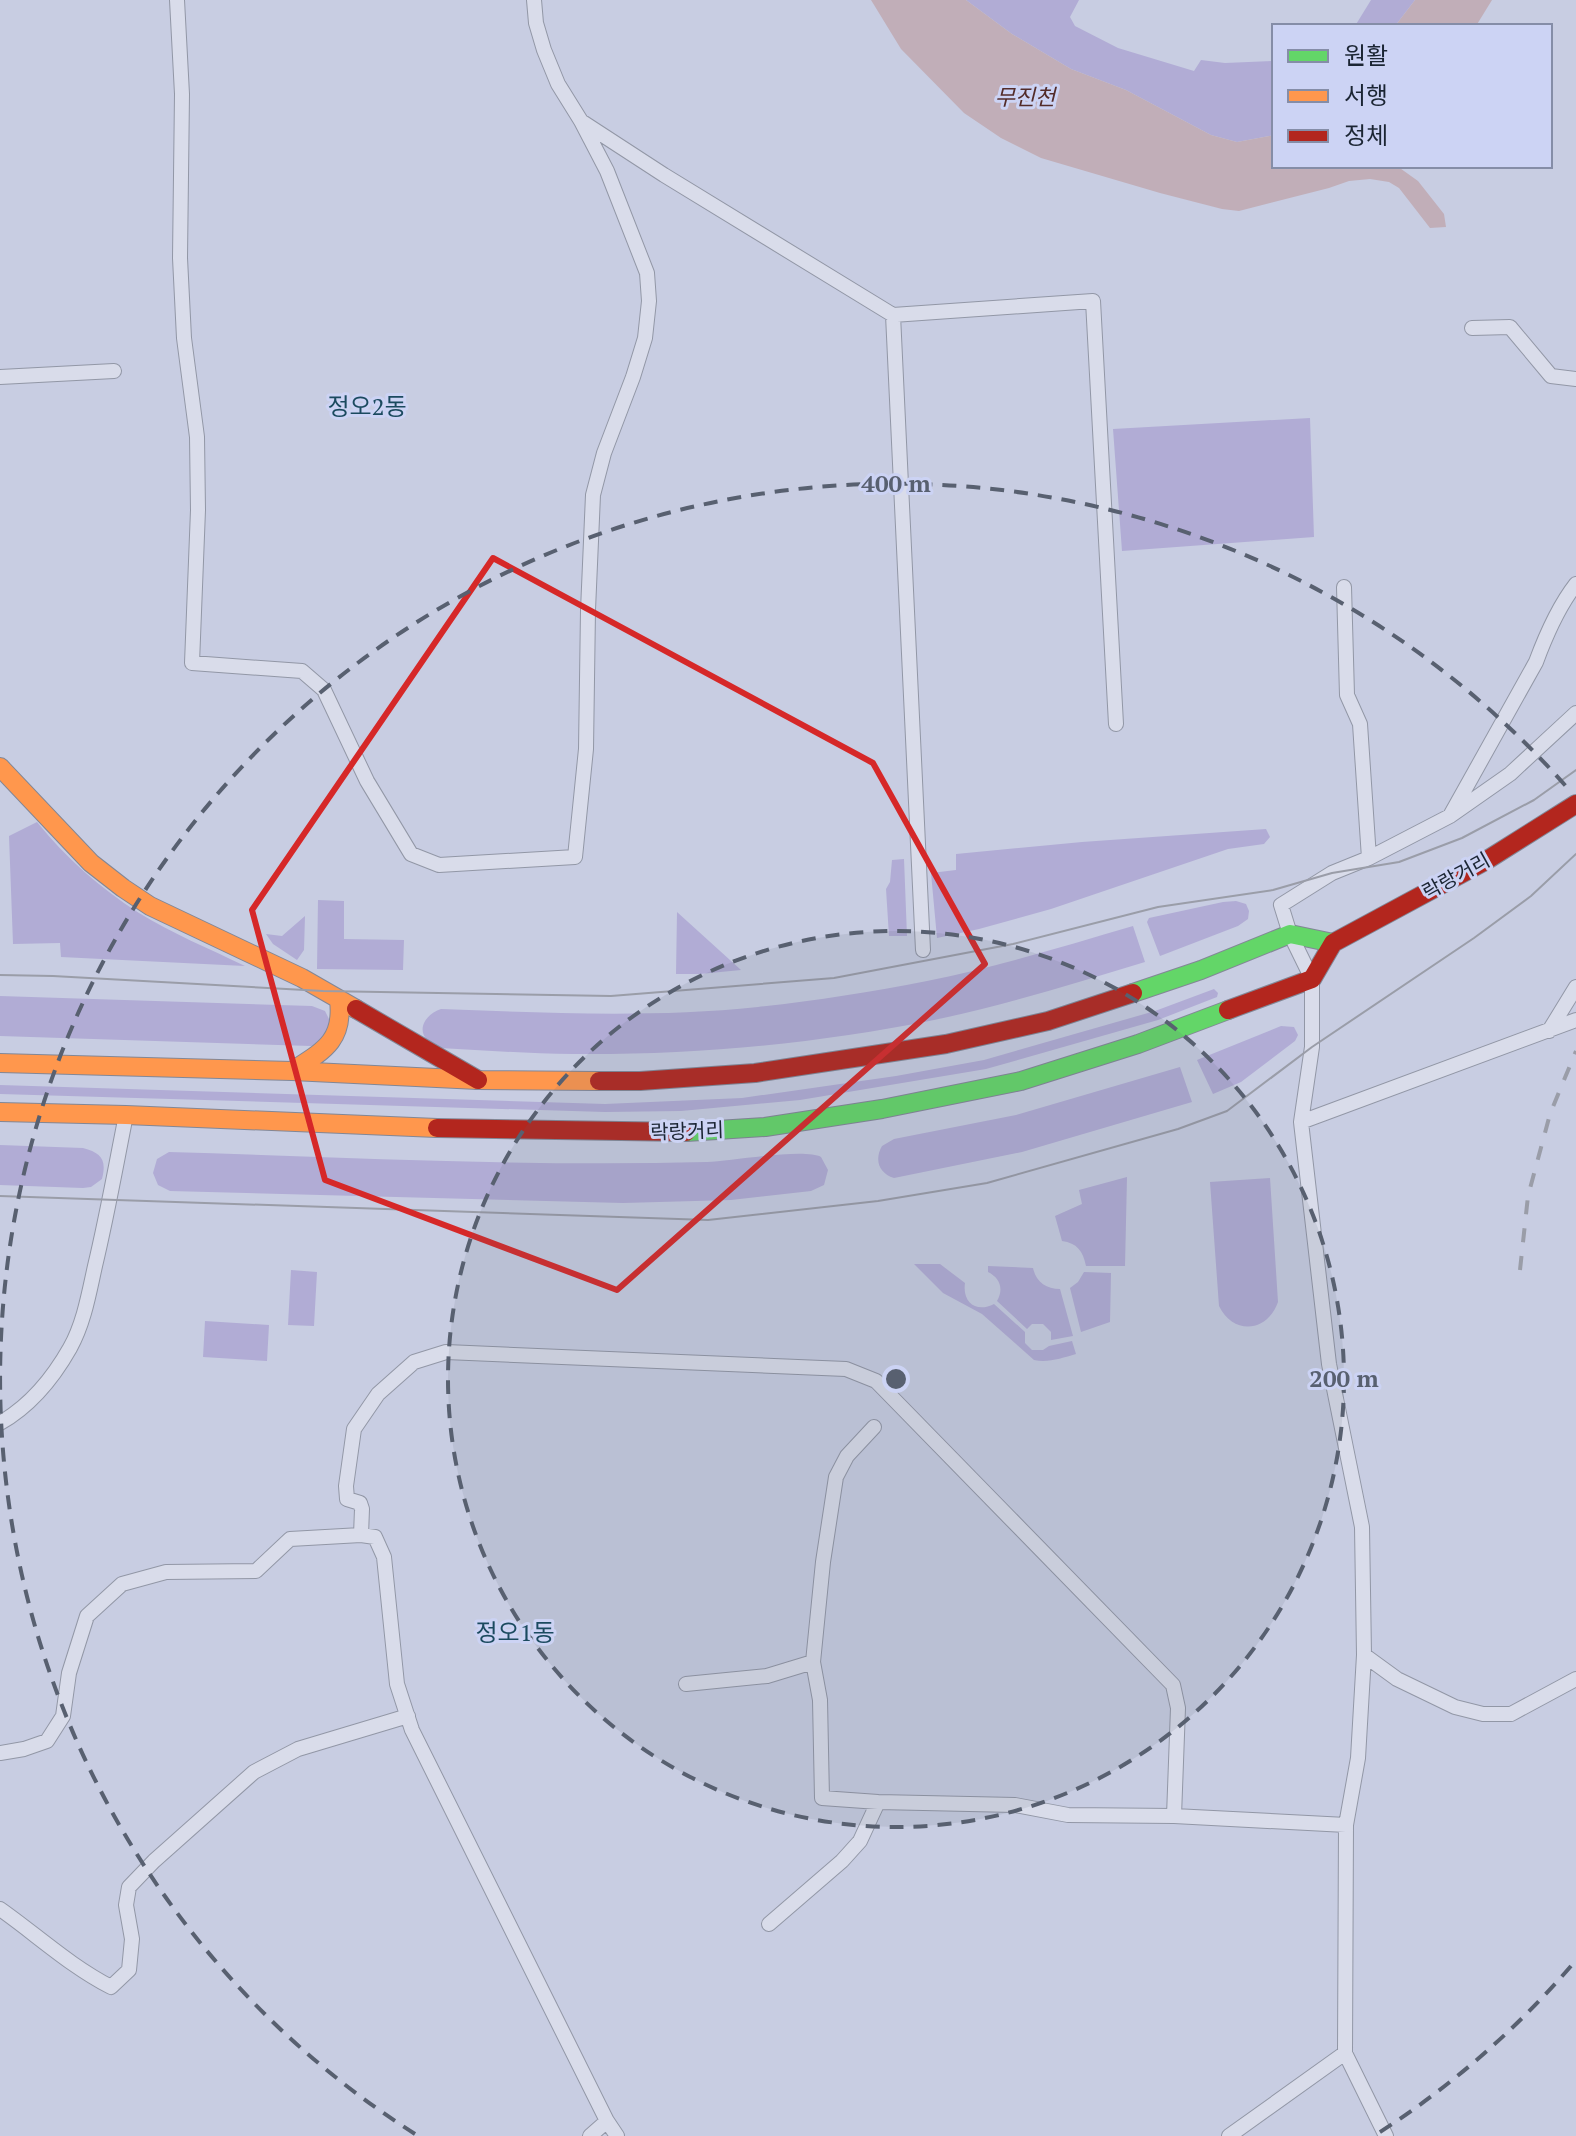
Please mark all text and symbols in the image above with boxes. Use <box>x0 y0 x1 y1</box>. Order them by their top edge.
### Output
legend <box>1272 24 1552 168</box>
text: 원활 <box>1344 39 1388 71</box>
text: 서행 <box>1344 79 1388 111</box>
water label: 무진천 <box>995 82 1058 111</box>
text: 정체 <box>1344 119 1388 151</box>
district label: 정오2동 <box>327 390 407 422</box>
text: 400 m <box>861 467 931 499</box>
street label: 락랑거리 <box>1417 846 1494 905</box>
street label: 락랑거리 <box>650 1116 724 1145</box>
text: 200 m <box>1309 1362 1379 1394</box>
centre of rings <box>882 1365 910 1393</box>
district label: 정오1동 <box>475 1616 555 1648</box>

